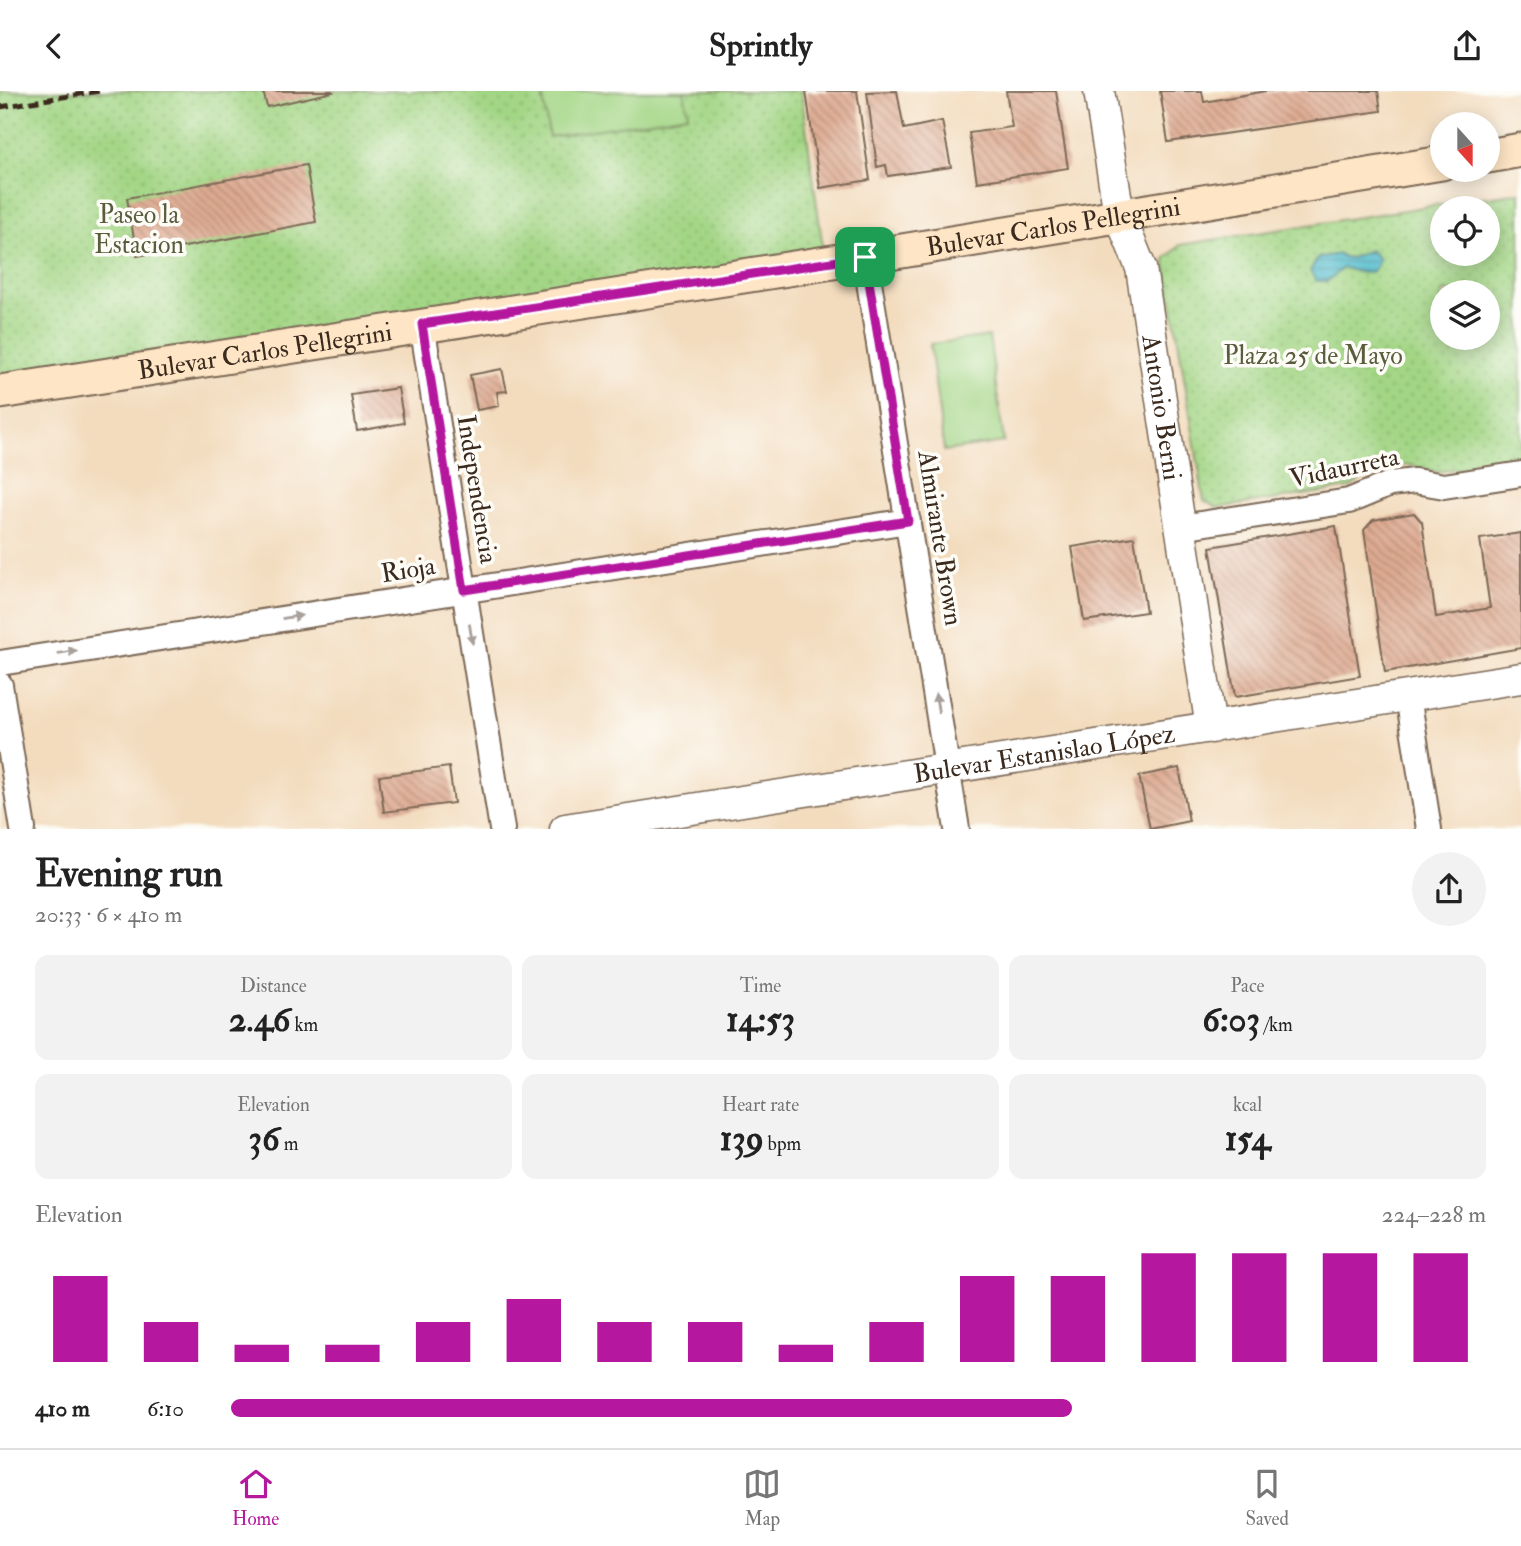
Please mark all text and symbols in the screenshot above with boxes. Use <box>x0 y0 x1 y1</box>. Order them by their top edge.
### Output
text: Sprintly <box>709 26 812 66</box>
icon: back <box>35 27 73 65</box>
icon: share <box>1448 27 1486 65</box>
north arrow <box>1430 112 1500 182</box>
map controls <box>1430 112 1500 350</box>
street label: Bulevar Carlos Pellegrini <box>924 191 1183 264</box>
button: locate <box>1430 196 1500 266</box>
park label: Paseo la Estacion <box>94 199 184 261</box>
pin <box>835 227 895 287</box>
icon: arrive <box>846 238 884 276</box>
button: layers <box>1430 280 1500 350</box>
street label: Bulevar Carlos Pellegrini <box>136 316 394 387</box>
street label: Antonio Berni <box>1134 332 1188 483</box>
park label: Plaza 25 de Mayo <box>1223 340 1403 372</box>
street label: Independencia <box>448 413 505 566</box>
street label: Vidaurreta <box>1286 441 1402 495</box>
street label: Almirante Brown <box>910 447 970 628</box>
street label: Rioja <box>379 550 438 590</box>
one-way arrow <box>281 611 303 622</box>
one-way arrow <box>466 623 477 645</box>
one-way arrow <box>57 646 79 657</box>
one-way arrow <box>931 692 942 714</box>
street label: Bulevar Estanislao López <box>911 718 1178 791</box>
text: Evening run <box>35 850 223 898</box>
button: share <box>1412 852 1486 926</box>
text: 20:33 · 6 × 410 m <box>35 900 182 929</box>
text: Distance <box>240 974 307 998</box>
text: Time <box>740 974 781 998</box>
text: Pace <box>1230 974 1265 998</box>
text: 2.46 <box>229 998 290 1042</box>
text: 14:53 <box>726 998 795 1042</box>
text: 6:03 <box>1202 998 1260 1042</box>
text: km <box>290 1013 318 1037</box>
text: /km <box>1260 1013 1293 1037</box>
text: Elevation <box>237 1093 310 1117</box>
text: Heart rate <box>722 1093 799 1117</box>
text: kcal <box>1233 1093 1262 1117</box>
text: 36 <box>249 1117 280 1161</box>
text: 139 <box>720 1117 764 1161</box>
text: 154 <box>1225 1117 1270 1161</box>
text: m <box>280 1132 298 1156</box>
text: bpm <box>764 1132 801 1156</box>
text: Elevation <box>35 1200 123 1229</box>
text: 224–228 m <box>1382 1200 1486 1229</box>
text: 410 m <box>35 1394 90 1423</box>
text: 6:10 <box>147 1394 184 1423</box>
tab: Home <box>232 1465 279 1531</box>
tab: Map <box>743 1465 781 1531</box>
tab: Saved <box>1245 1465 1289 1531</box>

